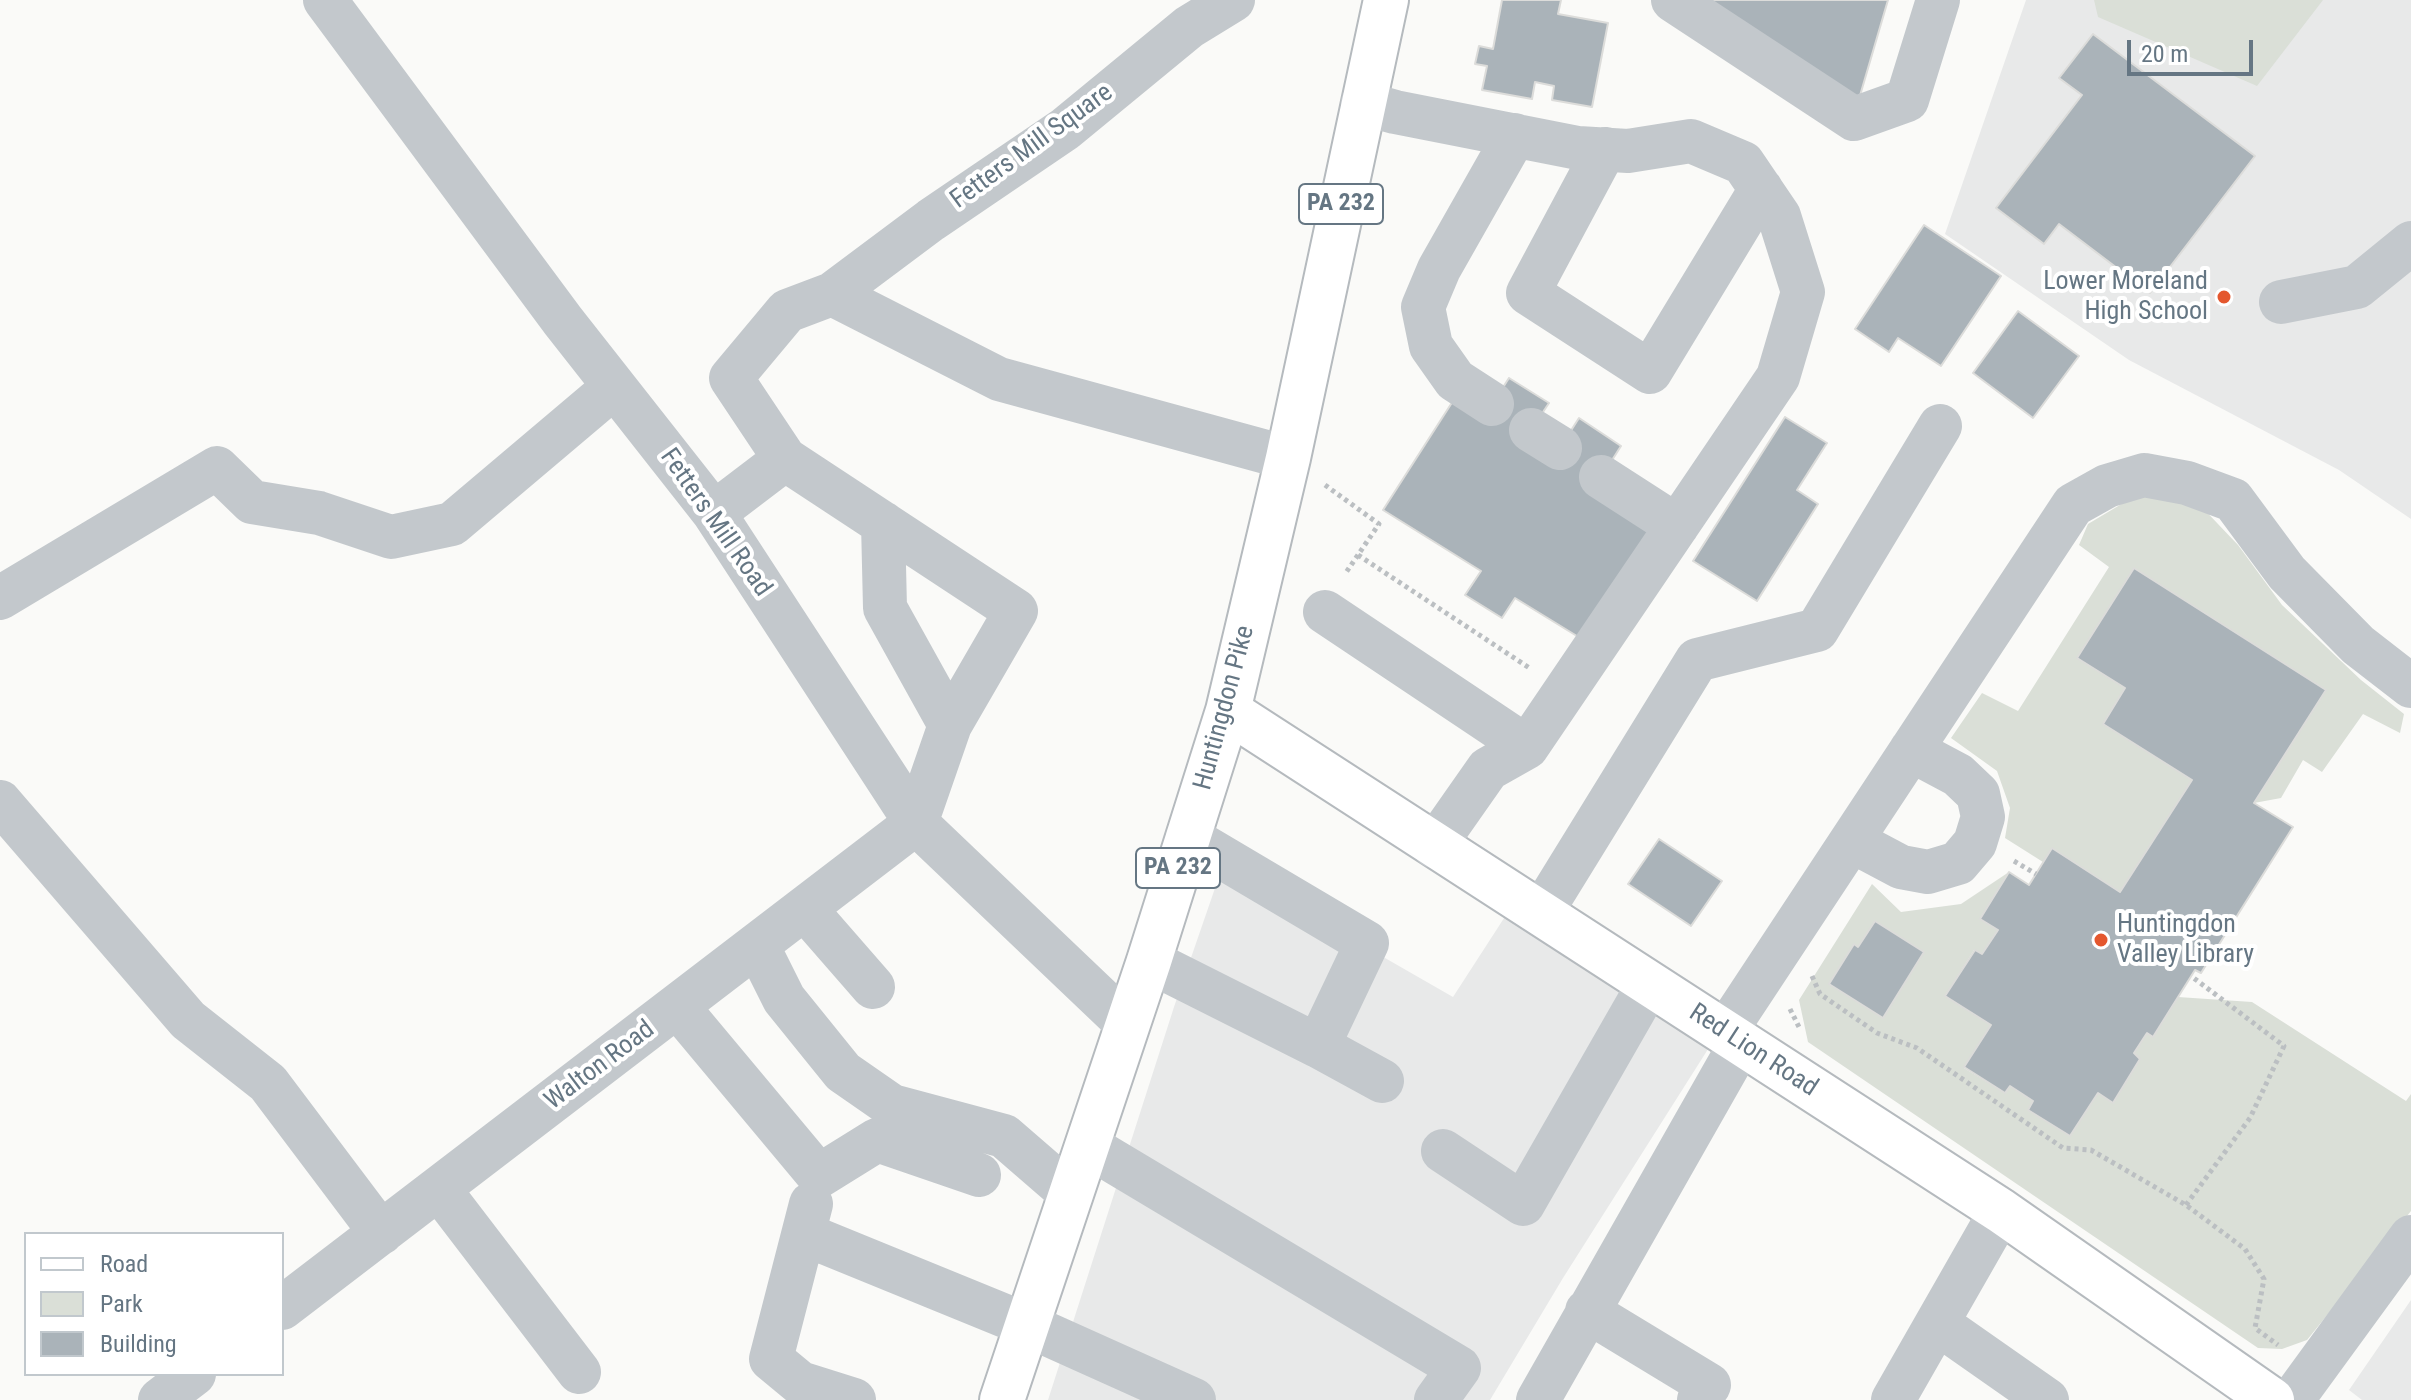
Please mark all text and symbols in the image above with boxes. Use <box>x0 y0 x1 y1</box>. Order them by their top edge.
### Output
scale bar <box>2131 24 2257 74</box>
text: 20 m <box>2141 40 2188 68</box>
street label: Fetters Mill Square <box>945 78 1119 216</box>
road number: PA 232 <box>1299 184 1383 224</box>
place label: Lower Moreland High School <box>2043 266 2208 328</box>
marker: Lower Moreland High School <box>2215 288 2233 306</box>
street label: Fetters Mill Road <box>652 443 778 603</box>
street label: Huntingdon Pike <box>1188 622 1262 794</box>
road number: PA 232 <box>1136 848 1220 888</box>
place label: Huntingdon Valley Library <box>2117 909 2254 970</box>
marker: Huntingdon Valley Library <box>2092 931 2110 949</box>
street label: Red Lion Road <box>1683 998 1823 1104</box>
street label: Walton Road <box>539 1015 661 1117</box>
legend <box>24 1232 284 1376</box>
text: Road <box>100 1250 148 1278</box>
text: Park <box>100 1290 143 1318</box>
text: Building <box>100 1330 177 1358</box>

